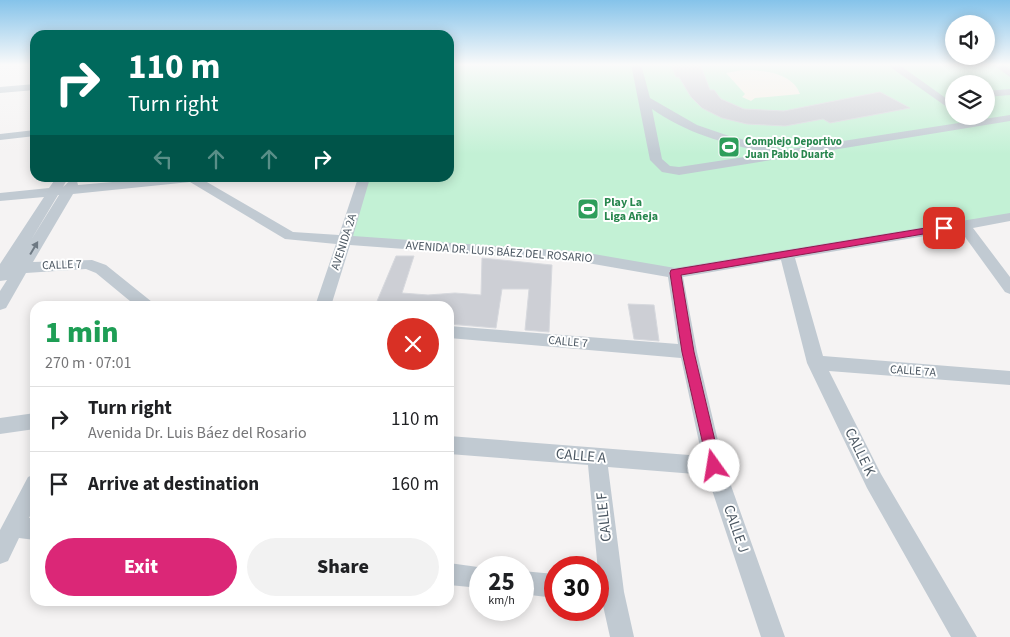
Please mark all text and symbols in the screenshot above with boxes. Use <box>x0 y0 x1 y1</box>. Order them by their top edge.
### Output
map controls <box>945 15 995 125</box>
button: sound <box>945 15 995 65</box>
text: 110 m <box>128 42 220 92</box>
icon: right <box>45 50 110 115</box>
button: layers <box>945 75 995 125</box>
text: Turn right <box>128 88 218 120</box>
place label: Complejo Deportivo Juan Pablo Duarte <box>745 134 842 162</box>
sports icon: Complejo Deportivo Juan Pablo Duarte <box>717 135 741 159</box>
icon: left <box>149 145 177 173</box>
icon: ahead <box>202 145 230 173</box>
icon: ahead <box>255 145 283 173</box>
icon: right <box>308 145 336 173</box>
place label: Play La Liga Añeja <box>604 194 658 225</box>
sports icon: Play La Liga Añeja <box>576 197 600 221</box>
pin <box>923 207 965 249</box>
street label: AVENIDA 2A <box>327 211 361 272</box>
icon: arrive <box>930 214 958 242</box>
street label: AVENIDA DR. LUIS BÁEZ DEL ROSARIO <box>405 237 593 267</box>
one-way arrow <box>30 241 39 254</box>
street label: CALLE 7 <box>42 256 82 274</box>
text: 1 min <box>45 311 119 354</box>
button: close <box>387 318 439 370</box>
street label: CALLE 7 <box>547 332 589 352</box>
text: 270 m · 07:01 <box>45 352 132 374</box>
street label: CALLE 7A <box>889 361 937 381</box>
text: Turn right <box>88 395 172 422</box>
icon: right <box>45 405 73 433</box>
text: 110 m <box>391 406 439 433</box>
text: Avenida Dr. Luis Báez del Rosario <box>88 422 307 444</box>
street label: CALLE K <box>839 425 881 480</box>
position arrow <box>687 439 739 491</box>
street label: CALLE A <box>555 443 608 469</box>
icon: arrive <box>45 470 73 498</box>
text: Arrive at destination <box>88 471 259 498</box>
text: 160 m <box>391 471 439 498</box>
street label: CALLE F <box>591 491 617 543</box>
street label: CALLE J <box>718 502 754 556</box>
button: Exit <box>45 538 237 596</box>
button: Share <box>247 538 439 596</box>
speed limit sign: 30 <box>544 556 609 621</box>
text: 25 <box>488 564 515 600</box>
text: km/h <box>488 592 515 609</box>

